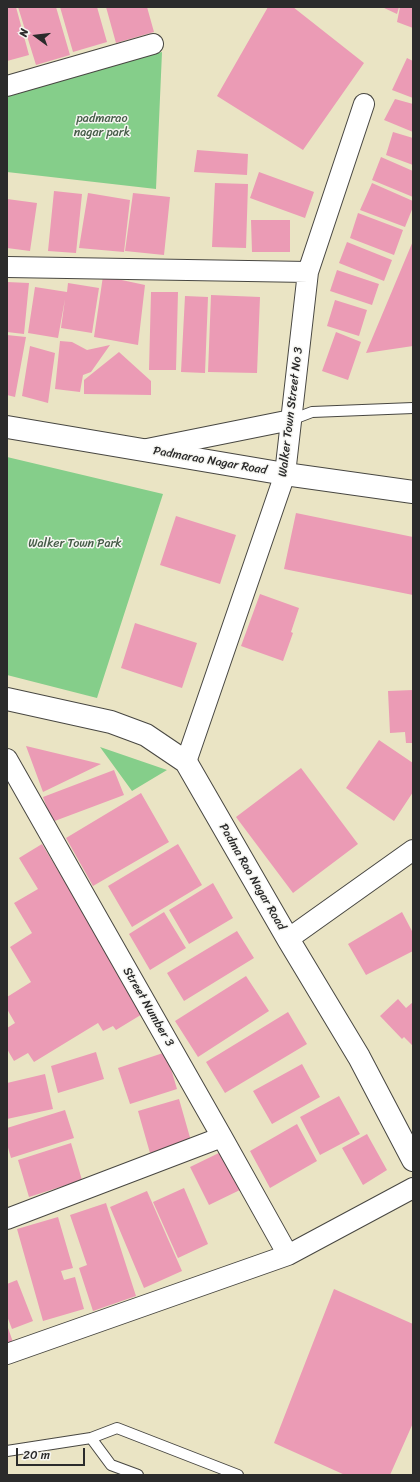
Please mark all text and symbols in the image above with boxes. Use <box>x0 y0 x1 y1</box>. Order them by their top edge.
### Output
north arrow <box>16 16 56 56</box>
text: N <box>14 27 34 39</box>
park label: padmarao nagar park <box>74 112 130 140</box>
street label: Walker Town Street No 3 <box>276 346 306 478</box>
street label: Padmarao Nagar Road <box>152 444 268 478</box>
park label: Walker Town Park <box>28 537 122 551</box>
street label: Padma Rao Nagar Road <box>216 821 288 933</box>
street label: Street Number 3 <box>119 965 177 1049</box>
scale bar <box>18 1440 87 1466</box>
text: 20 m <box>23 1444 50 1466</box>

